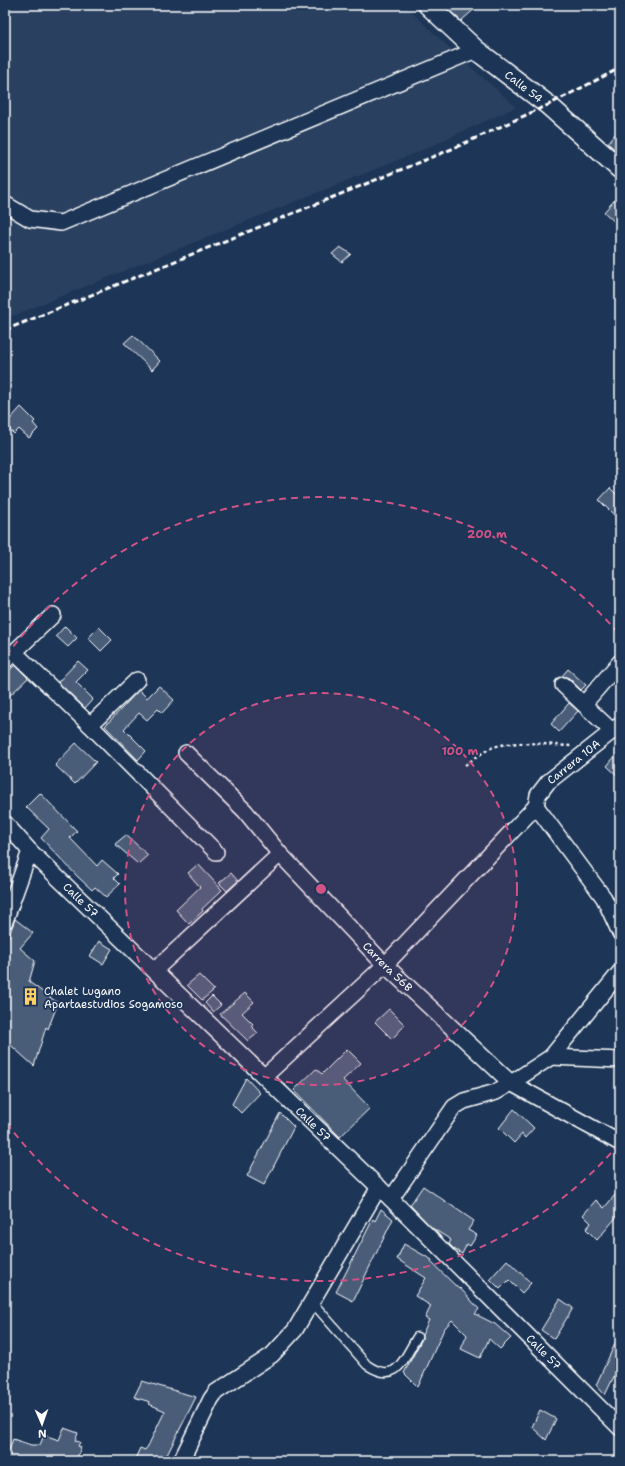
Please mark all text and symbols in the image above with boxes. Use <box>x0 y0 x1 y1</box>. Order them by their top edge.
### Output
street label: Calle 54 <box>501 68 546 106</box>
text: 200 m <box>467 526 507 542</box>
street label: Carrera 10A <box>544 736 604 788</box>
text: 100 m <box>442 743 479 759</box>
street label: Calle 57 <box>59 880 102 921</box>
centre of rings <box>314 882 328 896</box>
street label: Carrera 56B <box>359 939 416 995</box>
place label: Chalet Lugano Apartaestudios Sogamoso <box>44 984 183 1012</box>
building icon: Chalet Lugano Apartaestudios Sogamoso <box>21 987 41 1007</box>
street label: Calle 57 <box>292 1104 334 1145</box>
street label: Calle 57 <box>523 1331 564 1373</box>
north arrow <box>22 1404 62 1444</box>
text: N <box>37 1426 47 1441</box>

